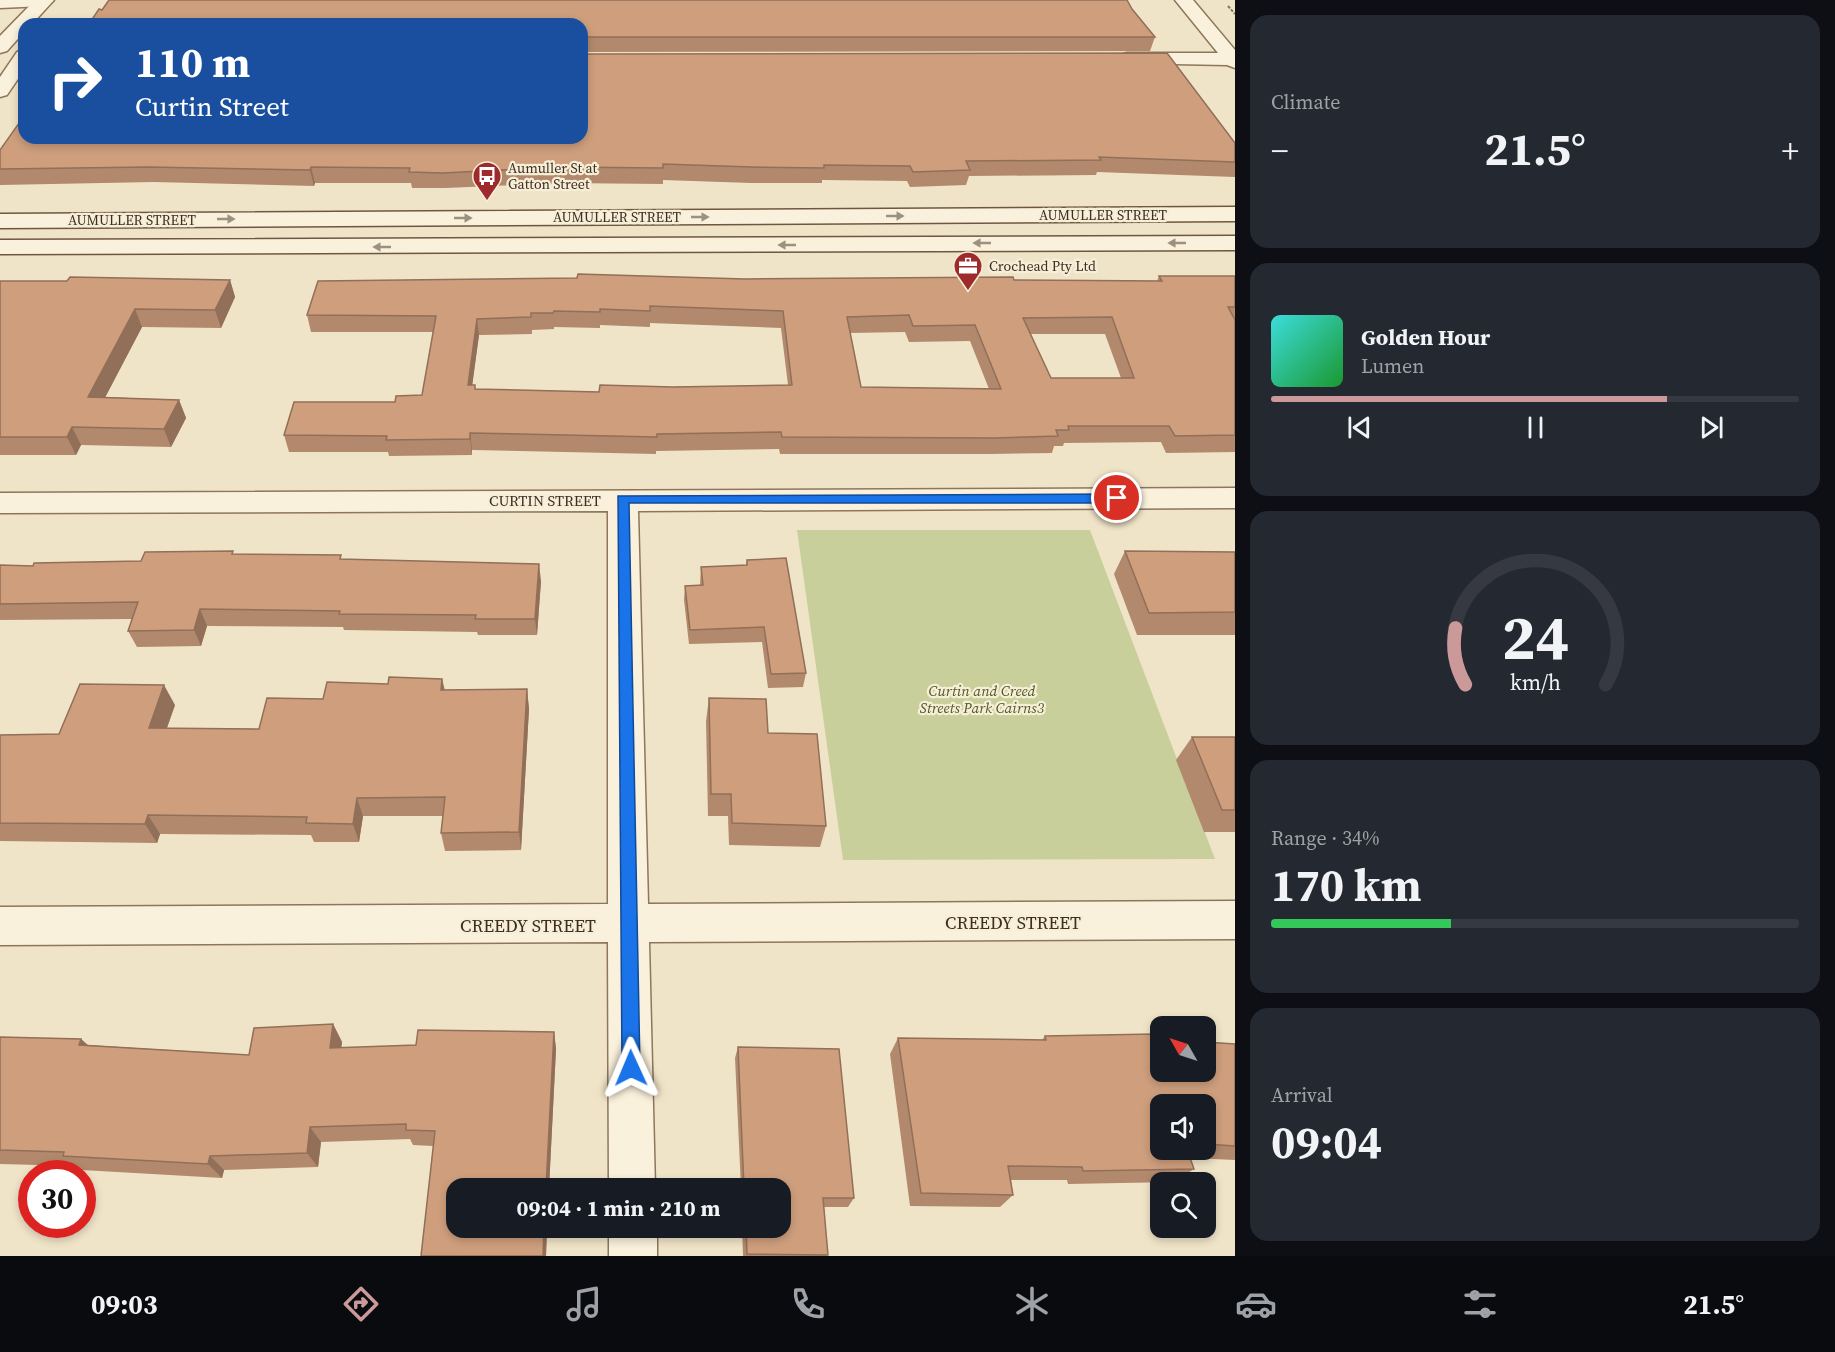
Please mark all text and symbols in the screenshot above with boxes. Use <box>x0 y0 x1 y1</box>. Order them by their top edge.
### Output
text: 110 m <box>135 33 250 91</box>
icon: right <box>36 42 114 120</box>
text: Curtin Street <box>135 88 289 125</box>
text: Climate <box>1271 88 1340 116</box>
text: 21.5° <box>1484 118 1586 180</box>
text: − <box>1271 128 1289 173</box>
text: + <box>1782 128 1799 173</box>
place label: Aumuller St at Gatton Street <box>508 158 598 194</box>
bus stop icon: Aumuller St at Gatton Street <box>471 160 503 202</box>
street label: AUMULLER STREET <box>1039 205 1167 225</box>
street label: AUMULLER STREET <box>553 207 681 227</box>
street label: AUMULLER STREET <box>68 210 196 230</box>
one-way arrow <box>886 211 905 221</box>
one-way arrow <box>691 212 710 222</box>
one-way arrow <box>454 213 473 223</box>
one-way arrow <box>217 214 236 224</box>
one-way arrow <box>972 238 991 248</box>
one-way arrow <box>1167 238 1186 248</box>
one-way arrow <box>777 240 796 249</box>
one-way arrow <box>372 242 391 252</box>
office icon: Crochead Pty Ltd <box>952 250 984 292</box>
place label: Crochead Pty Ltd <box>989 256 1096 276</box>
text: Golden Hour <box>1361 322 1490 352</box>
text: Lumen <box>1361 352 1424 380</box>
icon: previous <box>1343 411 1376 444</box>
icon: pause <box>1519 411 1552 444</box>
icon: next <box>1695 411 1728 444</box>
pin <box>1091 472 1142 523</box>
icon: arrive <box>1100 481 1133 514</box>
street label: CURTIN STREET <box>489 490 601 511</box>
text: 24 <box>1501 594 1569 680</box>
text: km/h <box>1509 668 1561 697</box>
park label: Curtin and Creed Streets Park Cairns3 <box>920 680 1045 718</box>
text: Range · 34% <box>1271 824 1380 852</box>
text: 170 km <box>1271 854 1422 916</box>
street label: CREEDY STREET <box>945 910 1081 935</box>
street label: CREEDY STREET <box>460 913 596 938</box>
north arrow <box>1150 1016 1216 1082</box>
map controls <box>1150 1016 1216 1238</box>
position arrow <box>599 1036 663 1100</box>
text: Arrival <box>1271 1081 1333 1109</box>
button: sound <box>1150 1094 1216 1160</box>
text: 09:04 <box>1271 1111 1382 1173</box>
speed limit sign: 30 <box>18 1160 96 1238</box>
button: search <box>1150 1172 1216 1238</box>
text: 09:04 · 1 min · 210 m <box>517 1193 720 1223</box>
icon: directions <box>340 1283 382 1325</box>
icon: music <box>563 1283 605 1325</box>
icon: phone <box>787 1283 829 1325</box>
icon: climate <box>1011 1283 1053 1325</box>
icon: car <box>1235 1283 1277 1325</box>
icon: filters <box>1459 1283 1501 1325</box>
text: 09:03 <box>91 1286 158 1323</box>
text: 21.5° <box>1683 1286 1744 1323</box>

